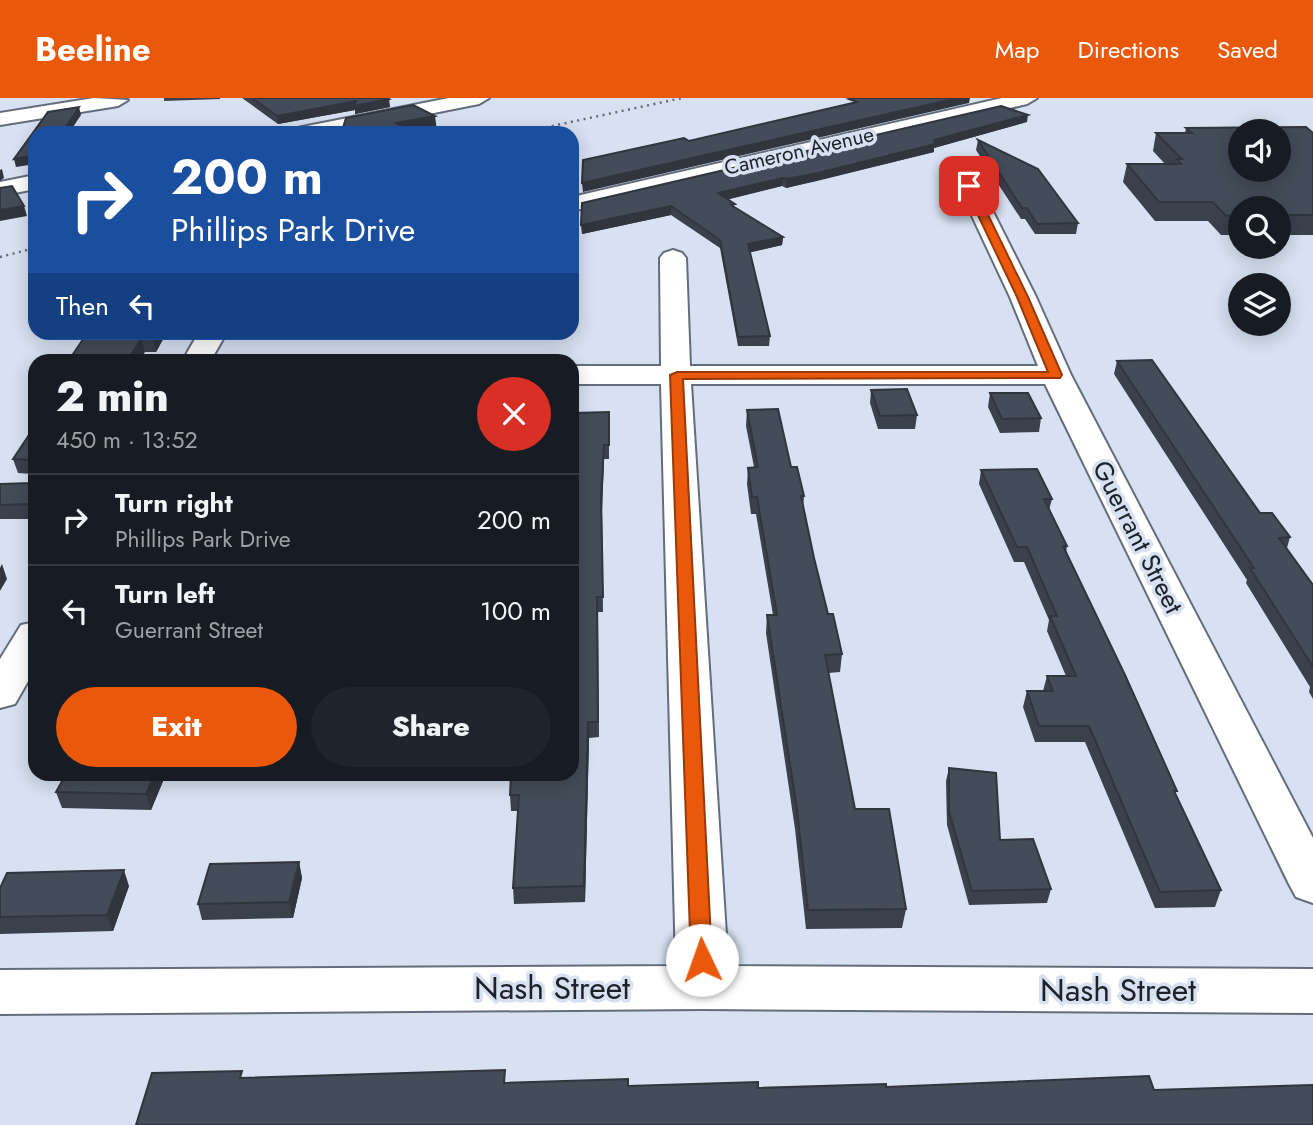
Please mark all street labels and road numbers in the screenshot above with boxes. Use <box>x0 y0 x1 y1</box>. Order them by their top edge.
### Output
street label: Cameron Avenue <box>721 119 877 183</box>
street label: Guerrant Street <box>1083 454 1193 621</box>
street label: Nash Street <box>474 965 630 1011</box>
street label: Nash Street <box>1040 967 1196 1013</box>

